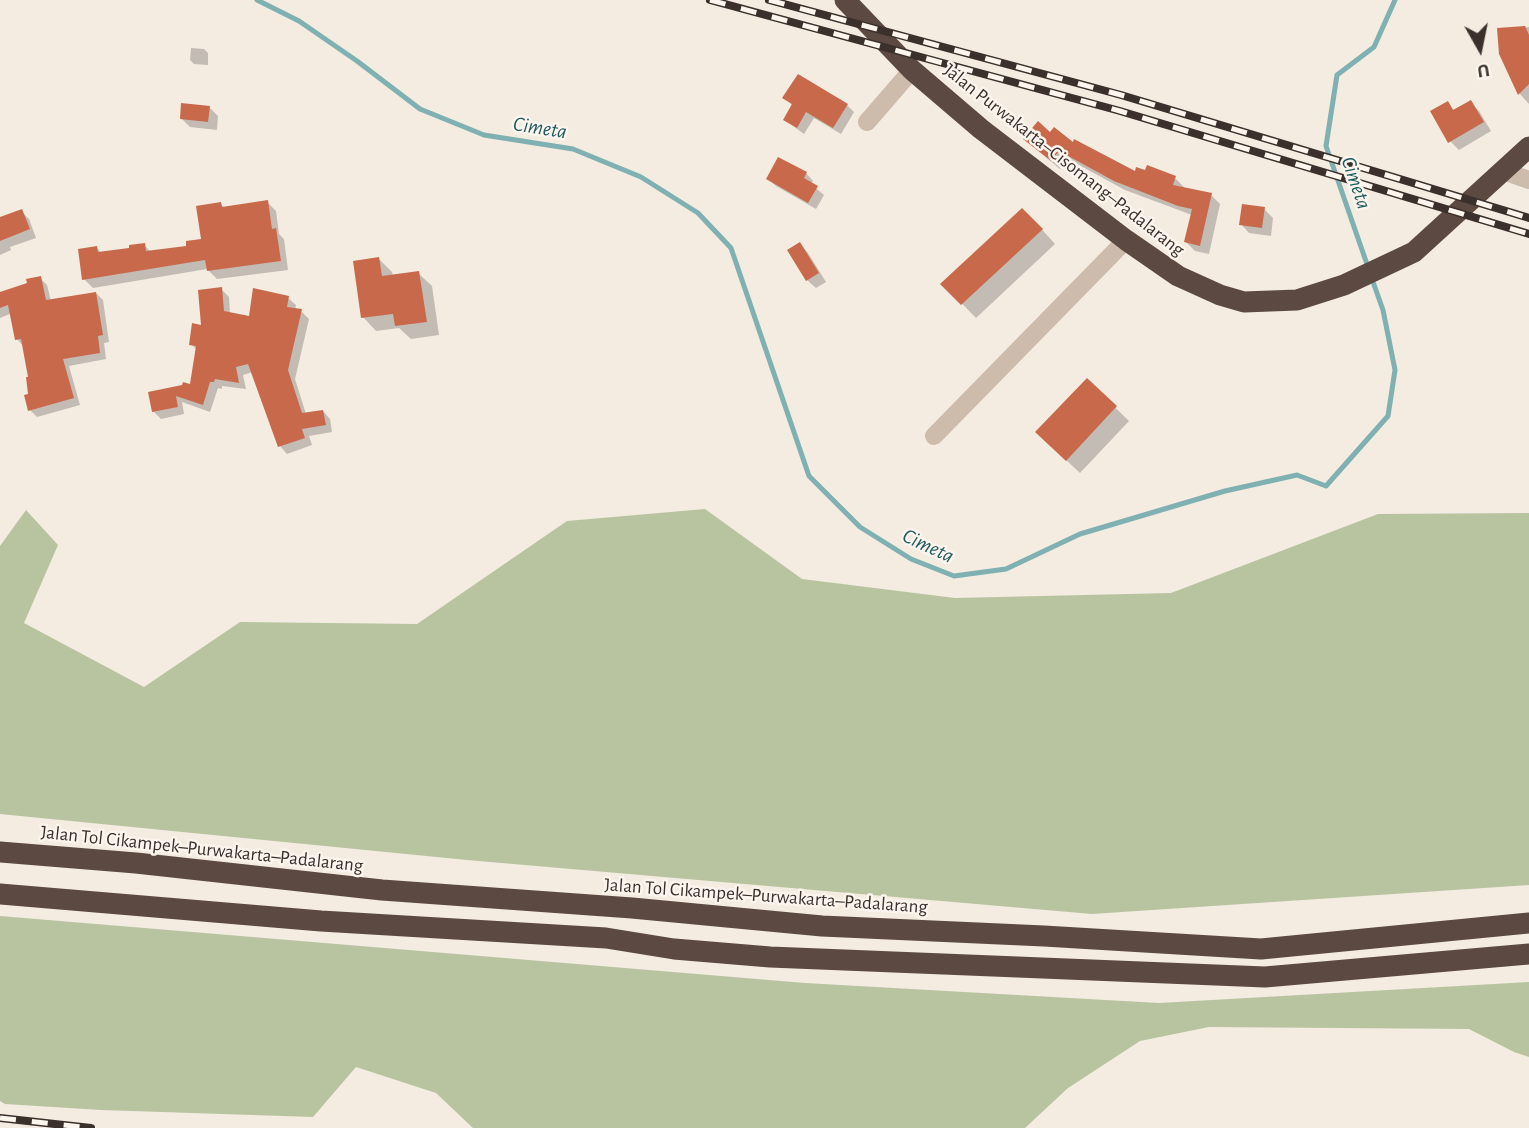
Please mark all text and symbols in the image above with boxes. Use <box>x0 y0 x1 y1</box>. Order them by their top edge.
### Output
north arrow <box>1445 14 1515 84</box>
street label: Jalan Purwakarta–Cisomang–Padalarang <box>939 59 1189 261</box>
text: U <box>1476 60 1491 81</box>
water label: Cimeta <box>511 111 569 145</box>
water label: Cimeta <box>1335 153 1377 213</box>
water label: Cimeta <box>898 523 958 569</box>
street label: Jalan Tol Cikampek–Purwakarta–Padalarang <box>40 821 364 877</box>
street label: Jalan Tol Cikampek–Purwakarta–Padalarang <box>604 873 928 919</box>

